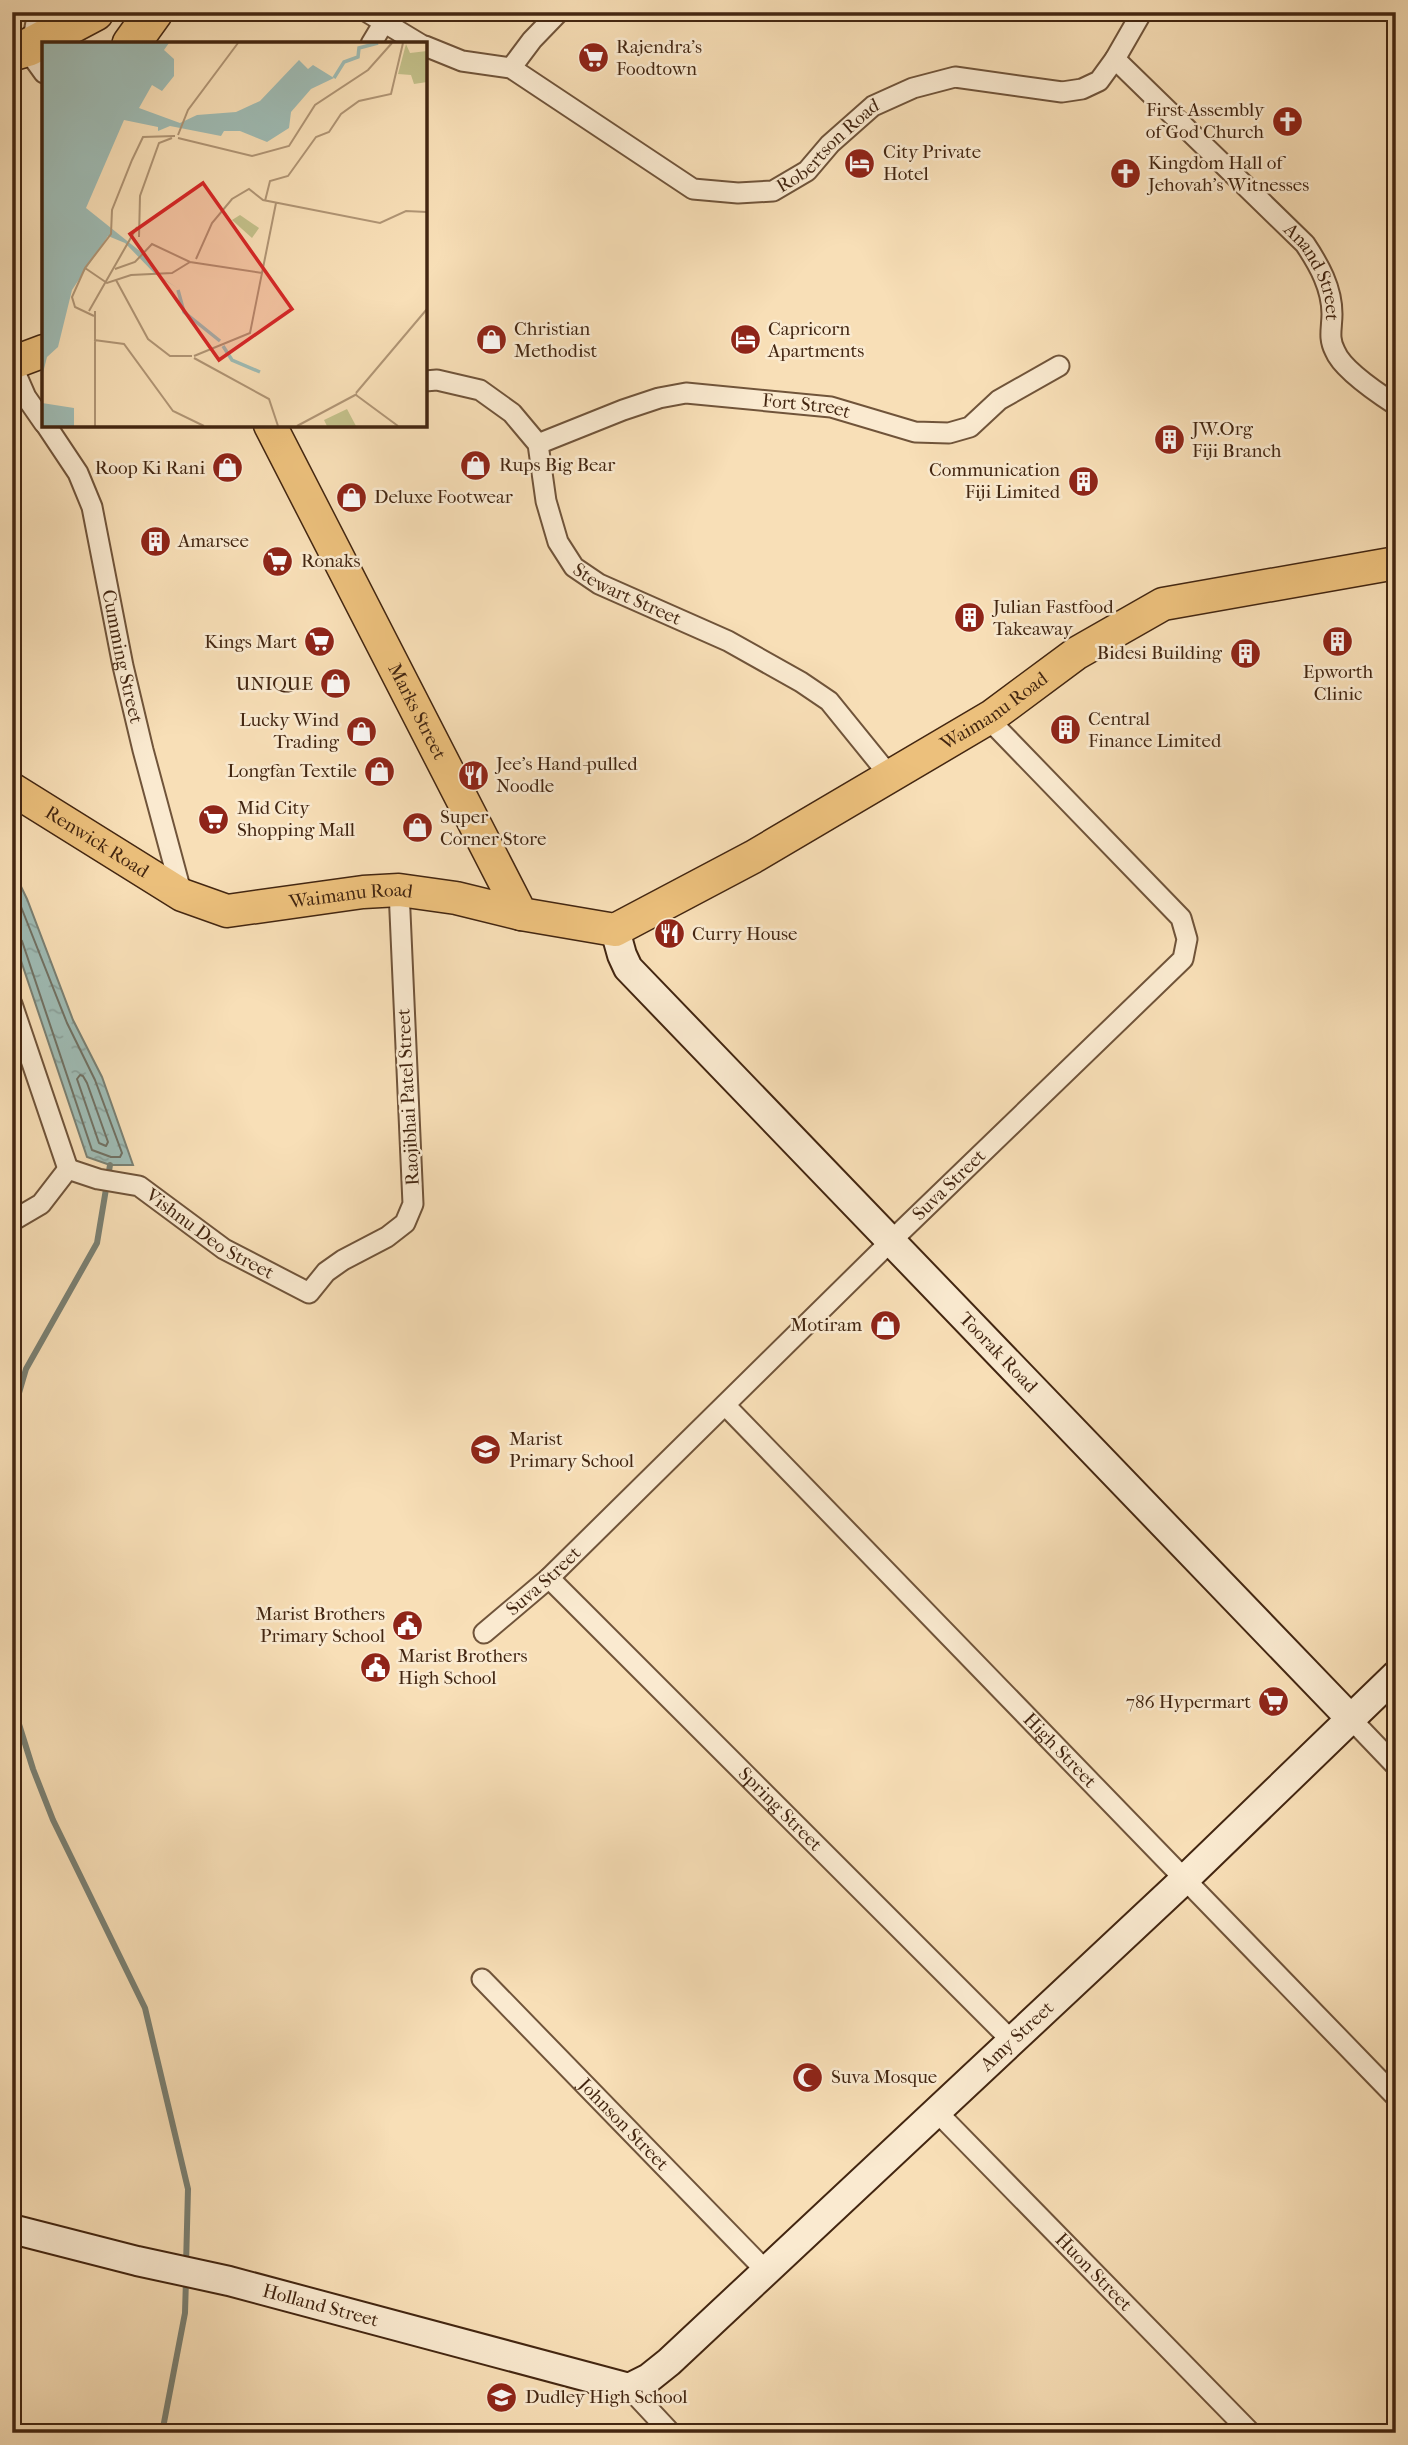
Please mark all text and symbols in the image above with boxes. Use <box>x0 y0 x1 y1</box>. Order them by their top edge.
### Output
place label: Rajendra's Foodtown <box>616 36 702 80</box>
supermarket icon: Rajendra's Foodtown <box>576 41 610 75</box>
inset map <box>42 42 427 427</box>
street label: Robertson Road <box>773 94 883 197</box>
place label: First Assembly of God Church <box>1146 99 1265 143</box>
church icon: First Assembly of God Church <box>1270 104 1304 138</box>
place label: City Private Hotel <box>883 141 981 185</box>
hotel icon: City Private Hotel <box>843 146 877 180</box>
place label: Kingdom Hall of Jehovah's Witnesses <box>1146 152 1309 196</box>
church icon: Kingdom Hall of Jehovah's Witnesses <box>1108 157 1142 191</box>
street label: Anand Street <box>1279 218 1343 321</box>
place label: Christian Methodist <box>514 318 598 362</box>
place label: Capricorn Apartments <box>767 318 864 362</box>
shop icon: Christian Methodist <box>474 323 508 357</box>
hotel icon: Capricorn Apartments <box>728 323 762 357</box>
street label: Fort Street <box>761 389 853 423</box>
place label: JW.Org Fiji Branch <box>1190 418 1282 462</box>
building icon: JW.Org Fiji Branch <box>1152 423 1186 457</box>
shop icon: Rups Big Bear <box>459 448 493 482</box>
shop icon: Roop Ki Rani <box>211 451 245 485</box>
place label: Rups Big Bear <box>499 454 616 476</box>
place label: Roop Ki Rani <box>95 457 205 479</box>
place label: Communication Fiji Limited <box>929 459 1061 503</box>
building icon: Communication Fiji Limited <box>1066 464 1100 498</box>
shop icon: Deluxe Footwear <box>334 480 368 514</box>
place label: Deluxe Footwear <box>374 486 514 508</box>
building icon: Amarsee <box>138 524 172 558</box>
place label: Amarsee <box>177 530 249 552</box>
supermarket icon: Ronaks <box>261 544 295 578</box>
place label: Ronaks <box>301 550 361 572</box>
street label: Stewart Street <box>569 559 685 630</box>
street label: Cumming Street <box>97 588 147 726</box>
place label: Julian Fastfood Takeaway <box>991 596 1114 640</box>
building icon: Julian Fastfood Takeaway <box>953 601 987 635</box>
building icon: Epworth Clinic <box>1321 624 1355 658</box>
supermarket icon: Kings Mart <box>303 625 337 659</box>
place label: Kings Mart <box>204 631 297 653</box>
building icon: Bidesi Building <box>1228 636 1262 670</box>
place label: Bidesi Building <box>1097 642 1223 664</box>
street label: Marks Street <box>383 660 451 763</box>
place label: Epworth Clinic <box>1303 661 1374 705</box>
shop icon: UNIQUE <box>319 667 353 701</box>
street label: Waimanu Road <box>936 667 1053 755</box>
place label: UNIQUE <box>236 673 313 695</box>
place label: Central Finance Limited <box>1088 708 1222 752</box>
place label: Lucky Wind Trading <box>239 709 340 753</box>
building icon: Central Finance Limited <box>1048 713 1082 747</box>
shop icon: Lucky Wind Trading <box>345 714 379 748</box>
place label: Jee’s Hand-pulled Noodle <box>494 753 638 797</box>
shop icon: Longfan Textile <box>363 754 397 788</box>
restaurant icon: Jee’s Hand-pulled Noodle <box>456 758 490 792</box>
place label: Longfan Textile <box>227 760 357 782</box>
place label: Mid City Shopping Mall <box>237 797 355 841</box>
street label: Renwick Road <box>41 801 153 883</box>
supermarket icon: Mid City Shopping Mall <box>197 802 231 836</box>
place label: Super Corner Store <box>440 806 546 850</box>
shop icon: Super Corner Store <box>400 811 434 845</box>
street label: Waimanu Road <box>287 879 415 913</box>
restaurant icon: Curry House <box>652 917 686 951</box>
place label: Curry House <box>692 923 797 945</box>
street label: Raojibhai Patel Street <box>392 1008 424 1186</box>
street label: Suva Street <box>908 1145 990 1225</box>
street label: Vishnu Deo Street <box>141 1183 278 1284</box>
shop icon: Motiram <box>868 1308 902 1342</box>
street label: Toorak Road <box>954 1308 1042 1398</box>
place label: Motiram <box>790 1314 862 1336</box>
place label: Marist Primary School <box>509 1428 634 1472</box>
school or university icon: Marist Primary School <box>469 1433 503 1467</box>
street label: Suva Street <box>502 1542 586 1620</box>
place label: Marist Brothers Primary School <box>256 1603 385 1647</box>
public building icon: Marist Brothers Primary School <box>391 1608 425 1642</box>
place label: Marist Brothers High School <box>398 1645 527 1689</box>
public building icon: Marist Brothers High School <box>358 1650 392 1684</box>
supermarket icon: 786 Hypermart <box>1257 1685 1291 1719</box>
place label: 786 Hypermart <box>1126 1691 1251 1713</box>
street label: High Street <box>1019 1708 1101 1792</box>
street label: Spring Street <box>734 1763 827 1856</box>
street label: Amy Street <box>975 1997 1058 2076</box>
mosque icon: Suva Mosque <box>791 2060 825 2094</box>
place label: Suva Mosque <box>831 2066 937 2088</box>
street label: Johnson Street <box>572 2072 673 2175</box>
street label: Huon Street <box>1051 2229 1137 2316</box>
street label: Holland Street <box>260 2279 381 2332</box>
school or university icon: Dudley High School <box>485 2380 519 2414</box>
place label: Dudley High School <box>525 2386 687 2408</box>

